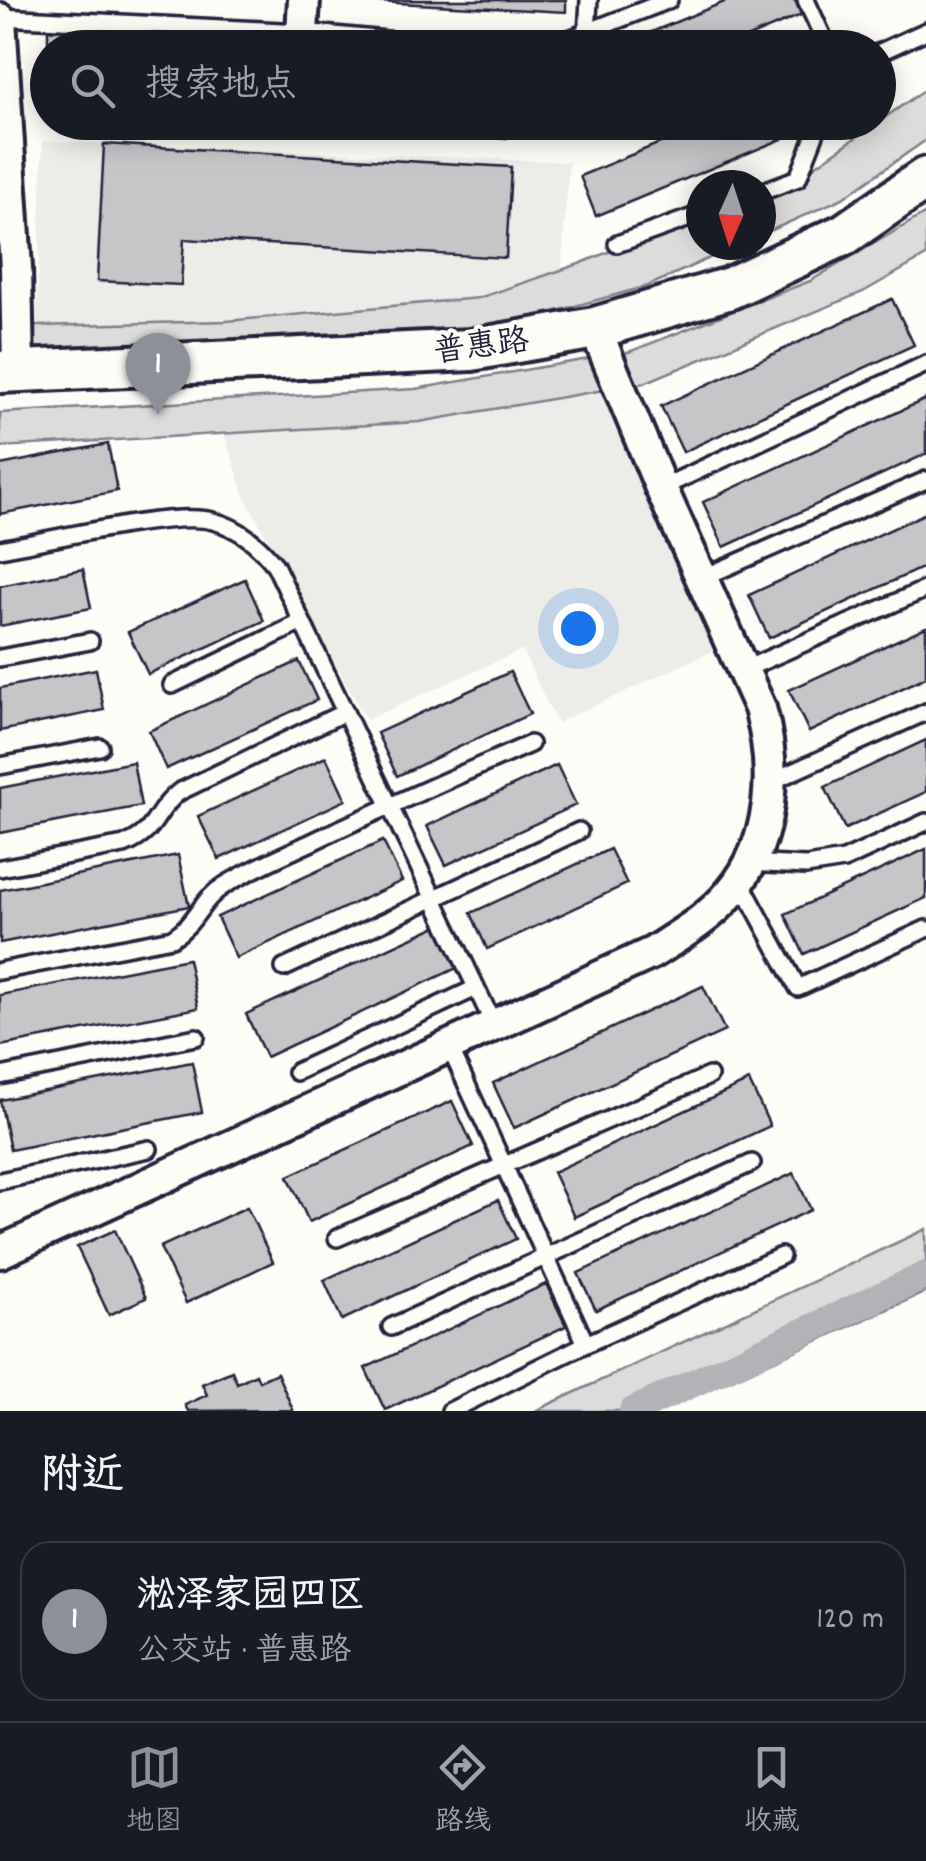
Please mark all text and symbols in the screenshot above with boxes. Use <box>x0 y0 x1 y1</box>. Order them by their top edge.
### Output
search box <box>30 30 896 140</box>
icon: search <box>65 58 120 113</box>
text: 搜索地点 <box>145 60 297 115</box>
north arrow <box>686 170 776 260</box>
street label: 普惠路 <box>431 320 532 378</box>
pin: 1 <box>126 332 190 415</box>
your location <box>553 603 604 654</box>
text: 附近 <box>40 1449 124 1509</box>
text: 淞泽家园四区 <box>137 1571 365 1626</box>
text: 1 <box>71 1598 78 1644</box>
text: 120 m <box>816 1598 884 1644</box>
text: 公交站 · 普惠路 <box>137 1630 351 1676</box>
tab: 地图 <box>126 1740 182 1844</box>
tab: 路线 <box>435 1740 491 1844</box>
tab: 收藏 <box>744 1740 800 1844</box>

